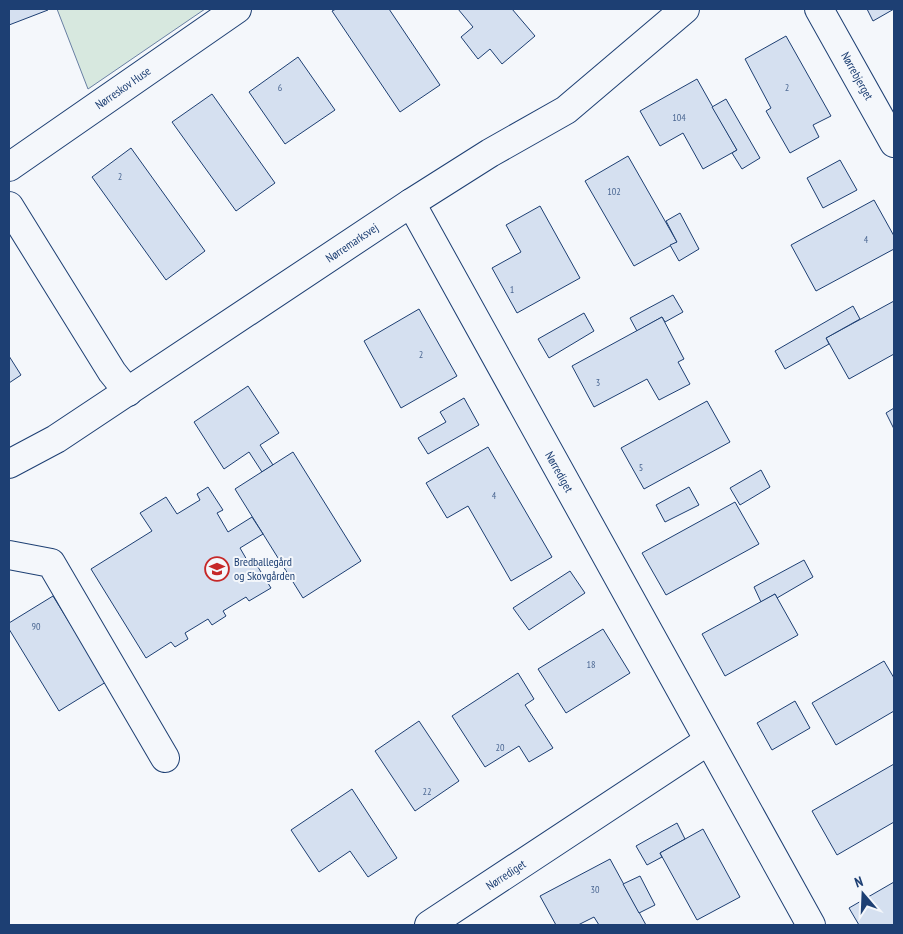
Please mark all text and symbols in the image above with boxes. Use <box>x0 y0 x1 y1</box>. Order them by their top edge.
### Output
street label: Nørrebjerget <box>838 49 877 103</box>
street label: Nørreskov Huse <box>92 63 153 112</box>
house number: 6 <box>278 81 283 94</box>
house number: 2 <box>785 81 789 94</box>
house number: 104 <box>672 111 686 124</box>
house number: 2 <box>118 170 122 183</box>
house number: 102 <box>607 185 621 198</box>
street label: Nørremarksvej <box>323 220 381 266</box>
house number: 4 <box>864 233 869 246</box>
house number: 1 <box>510 283 514 296</box>
house number: 2 <box>419 348 423 361</box>
house number: 3 <box>596 376 600 389</box>
street label: Nørrediget <box>542 449 577 495</box>
house number: 5 <box>639 461 643 474</box>
house number: 4 <box>492 489 497 502</box>
place label: Bredballegård og Skovgården <box>234 554 295 583</box>
school or university icon: Bredballegård og Skovgården <box>204 556 230 582</box>
house number: 90 <box>32 620 41 633</box>
house number: 18 <box>587 658 596 671</box>
house number: 20 <box>496 741 505 754</box>
house number: 22 <box>423 785 432 798</box>
street label: Nørrediget <box>483 856 529 893</box>
north arrow <box>838 869 888 919</box>
text: N <box>852 872 865 891</box>
house number: 30 <box>591 883 600 896</box>

